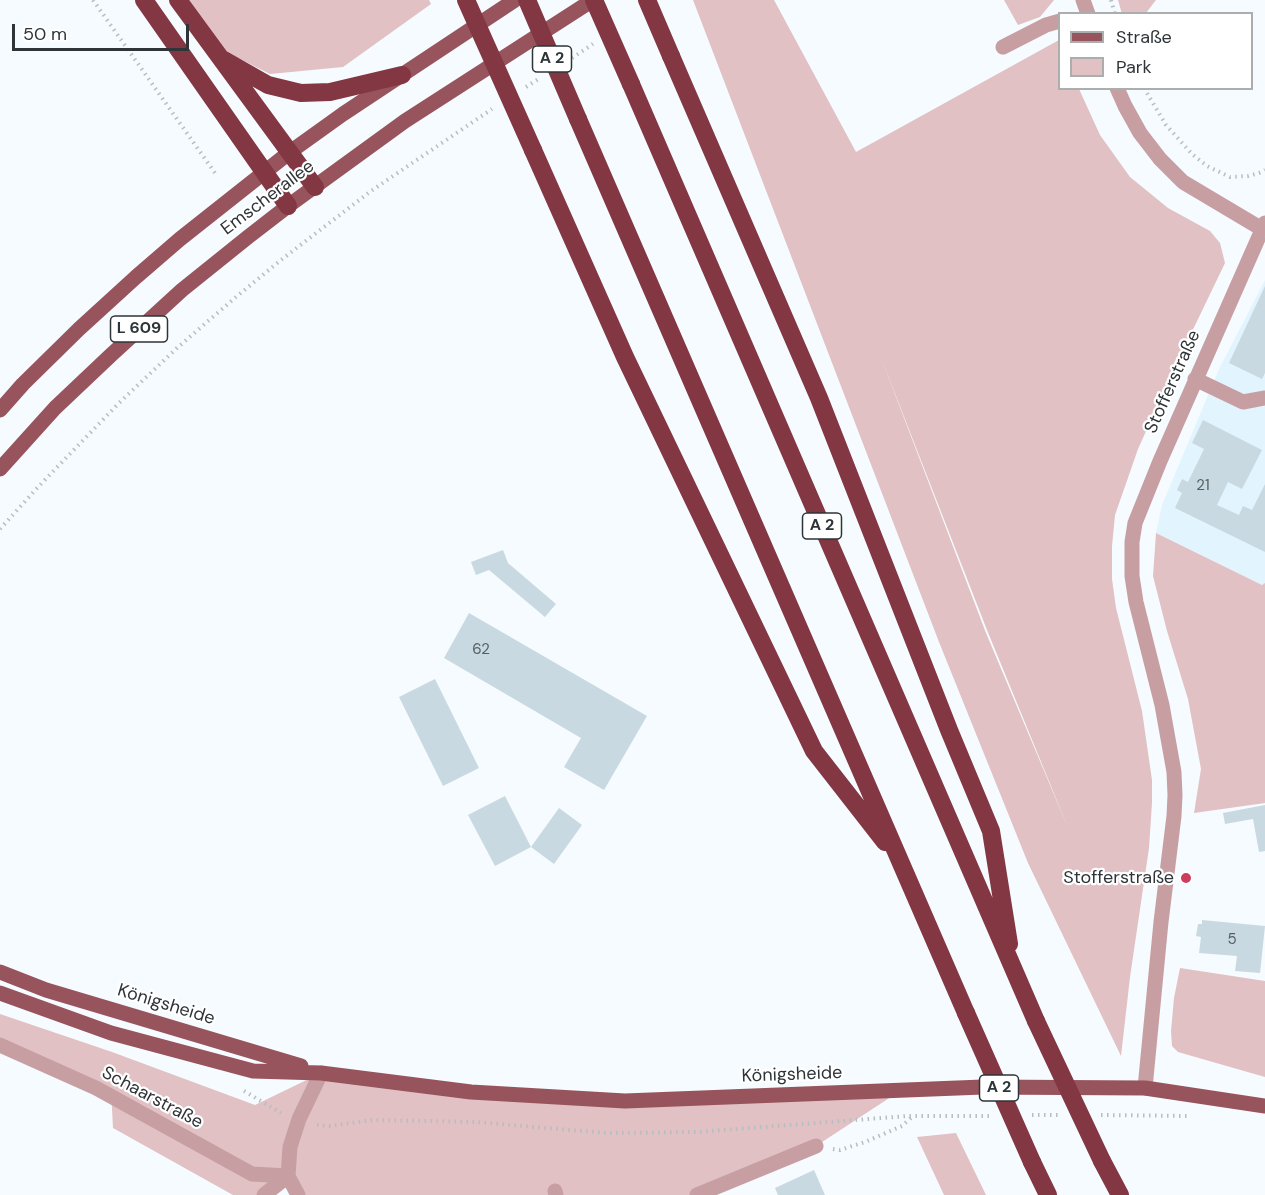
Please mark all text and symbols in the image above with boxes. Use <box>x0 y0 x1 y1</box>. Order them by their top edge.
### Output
scale bar <box>15 12 192 50</box>
legend <box>1058 12 1253 90</box>
text: 50 m <box>23 22 67 46</box>
text: Straße <box>1116 25 1172 49</box>
road number: A 2 <box>532 46 572 72</box>
text: Park <box>1116 55 1152 79</box>
street label: Emscherallee <box>217 156 319 240</box>
road number: L 609 <box>110 316 168 342</box>
street label: Stofferstraße <box>1141 327 1205 437</box>
house number: 21 <box>1196 477 1210 495</box>
road number: A 2 <box>802 513 842 539</box>
house number: 62 <box>472 641 490 659</box>
place label: Stofferstraße <box>1063 867 1174 889</box>
marker: Stofferstraße <box>1179 871 1193 885</box>
house number: 5 <box>1227 931 1237 949</box>
street label: Königsheide <box>115 980 217 1030</box>
street label: Schaarstraße <box>98 1062 206 1134</box>
street label: Königsheide <box>741 1062 843 1088</box>
road number: A 2 <box>980 1075 1018 1101</box>

